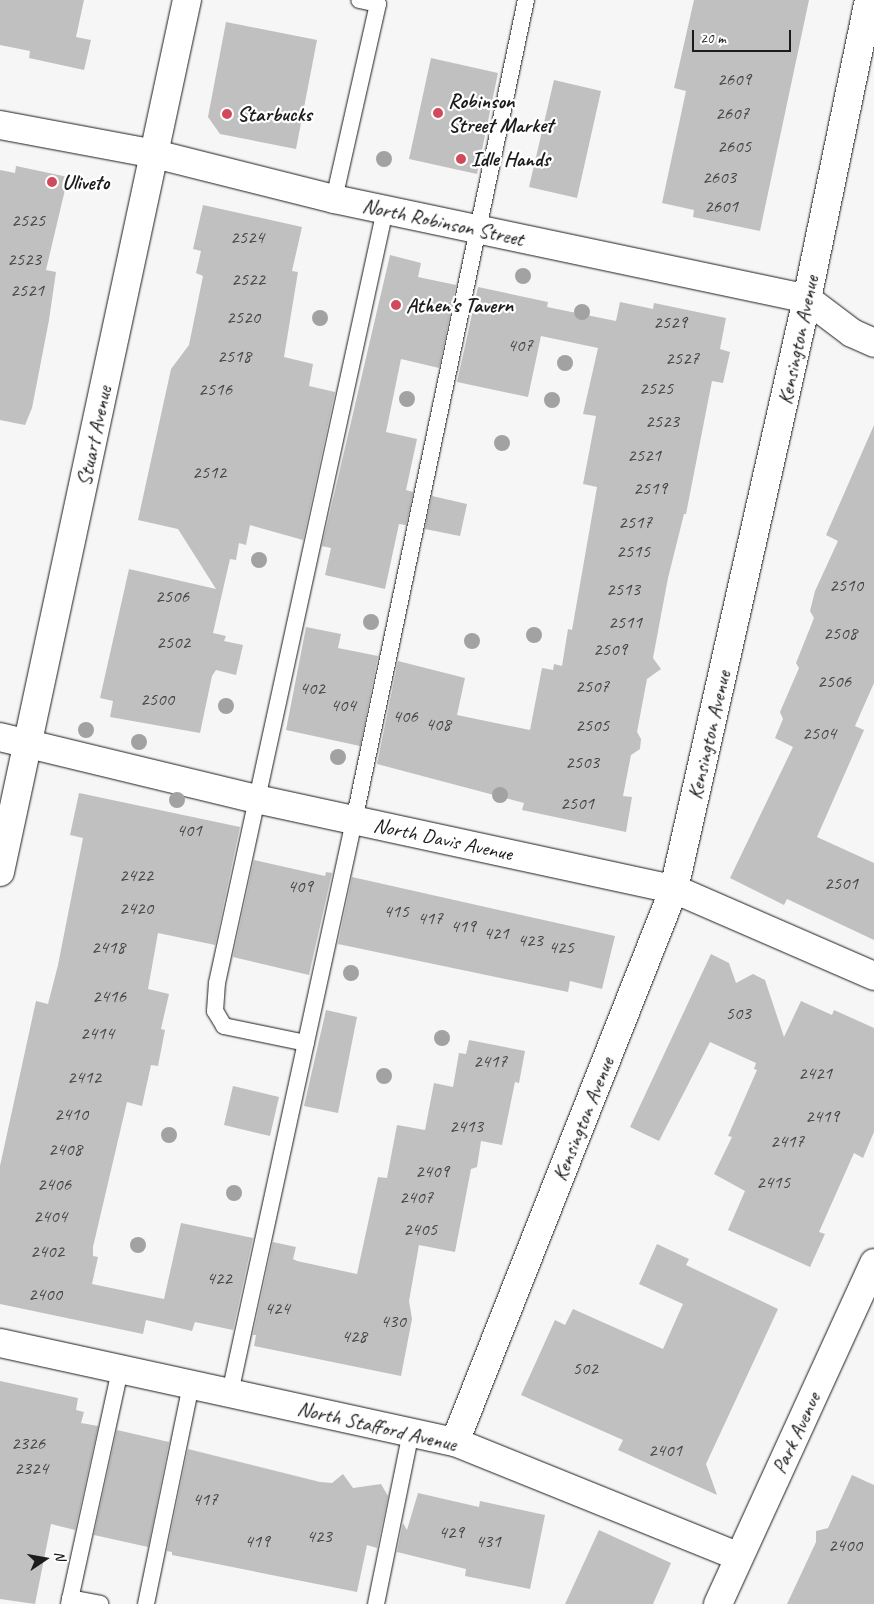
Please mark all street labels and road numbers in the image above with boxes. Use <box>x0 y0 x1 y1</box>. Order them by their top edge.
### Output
street label: North Robinson Street <box>360 193 526 251</box>
street label: Kensington Avenue <box>772 273 824 407</box>
street label: Stuart Avenue <box>71 384 117 488</box>
street label: Kensington Avenue <box>682 668 736 802</box>
street label: North Davis Avenue <box>371 812 515 866</box>
street label: Kensington Avenue <box>547 1054 619 1184</box>
street label: Park Avenue <box>766 1388 826 1478</box>
street label: North Stafford Avenue <box>295 1395 459 1457</box>

